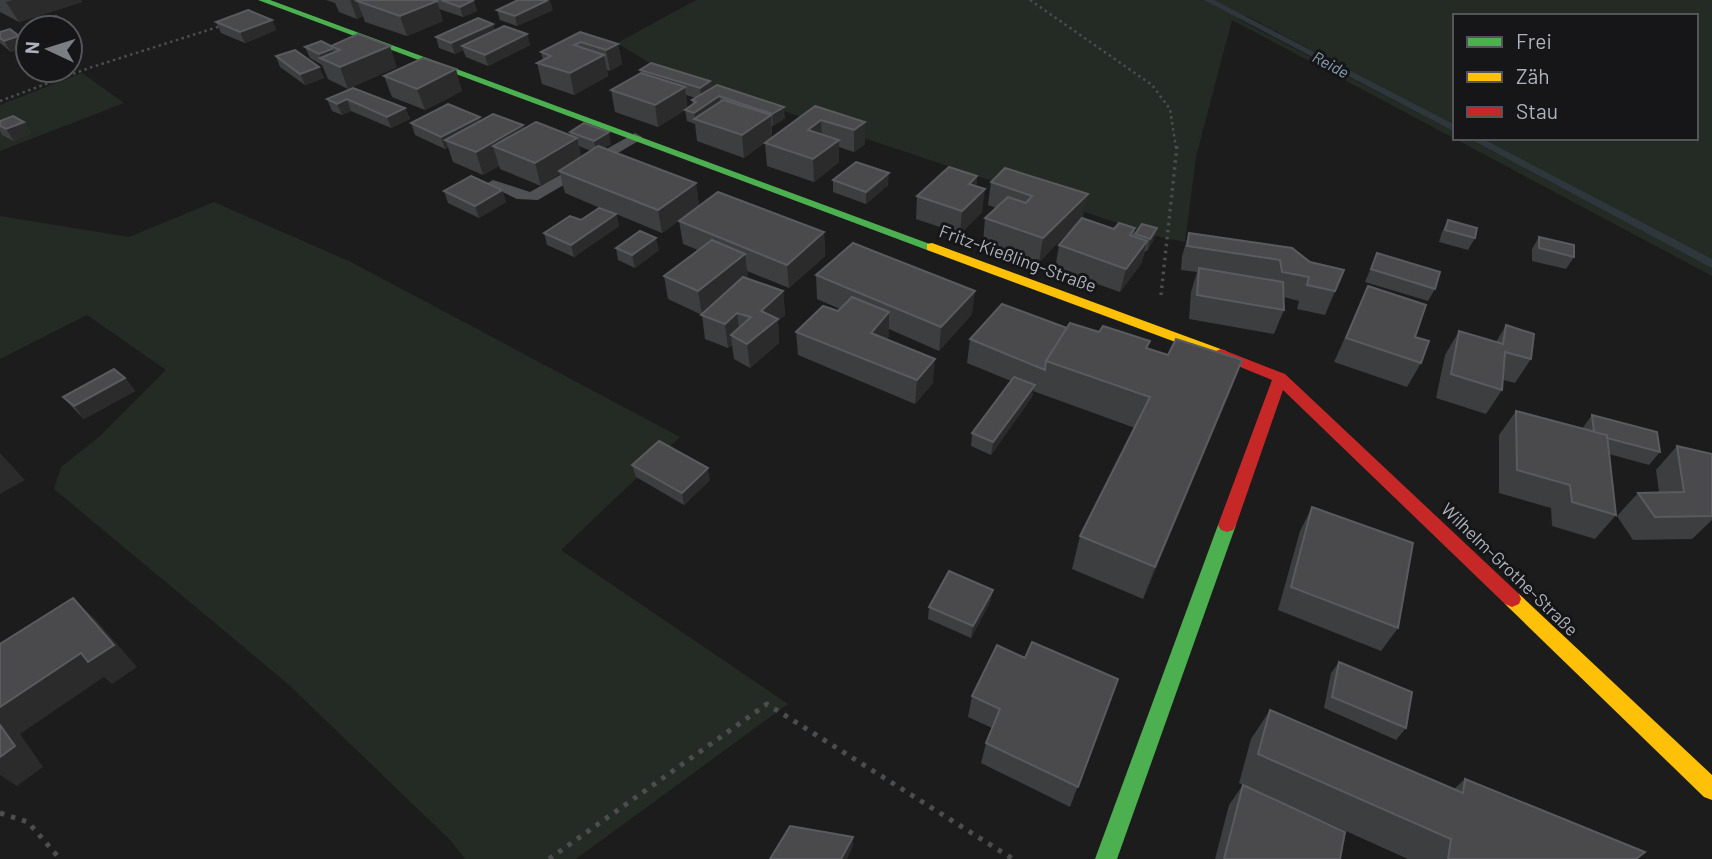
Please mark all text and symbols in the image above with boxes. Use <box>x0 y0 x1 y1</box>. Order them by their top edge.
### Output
north arrow <box>14 14 84 84</box>
legend <box>1453 14 1698 140</box>
text: Frei <box>1516 28 1552 53</box>
text: N <box>20 41 43 55</box>
water label: Reide <box>1310 47 1352 81</box>
text: Zäh <box>1516 63 1550 88</box>
text: Stau <box>1516 98 1558 123</box>
street label: Fritz-Kießling-Straße <box>936 219 1100 297</box>
street label: Wilhelm-Grothe-Straße <box>1437 498 1583 640</box>

